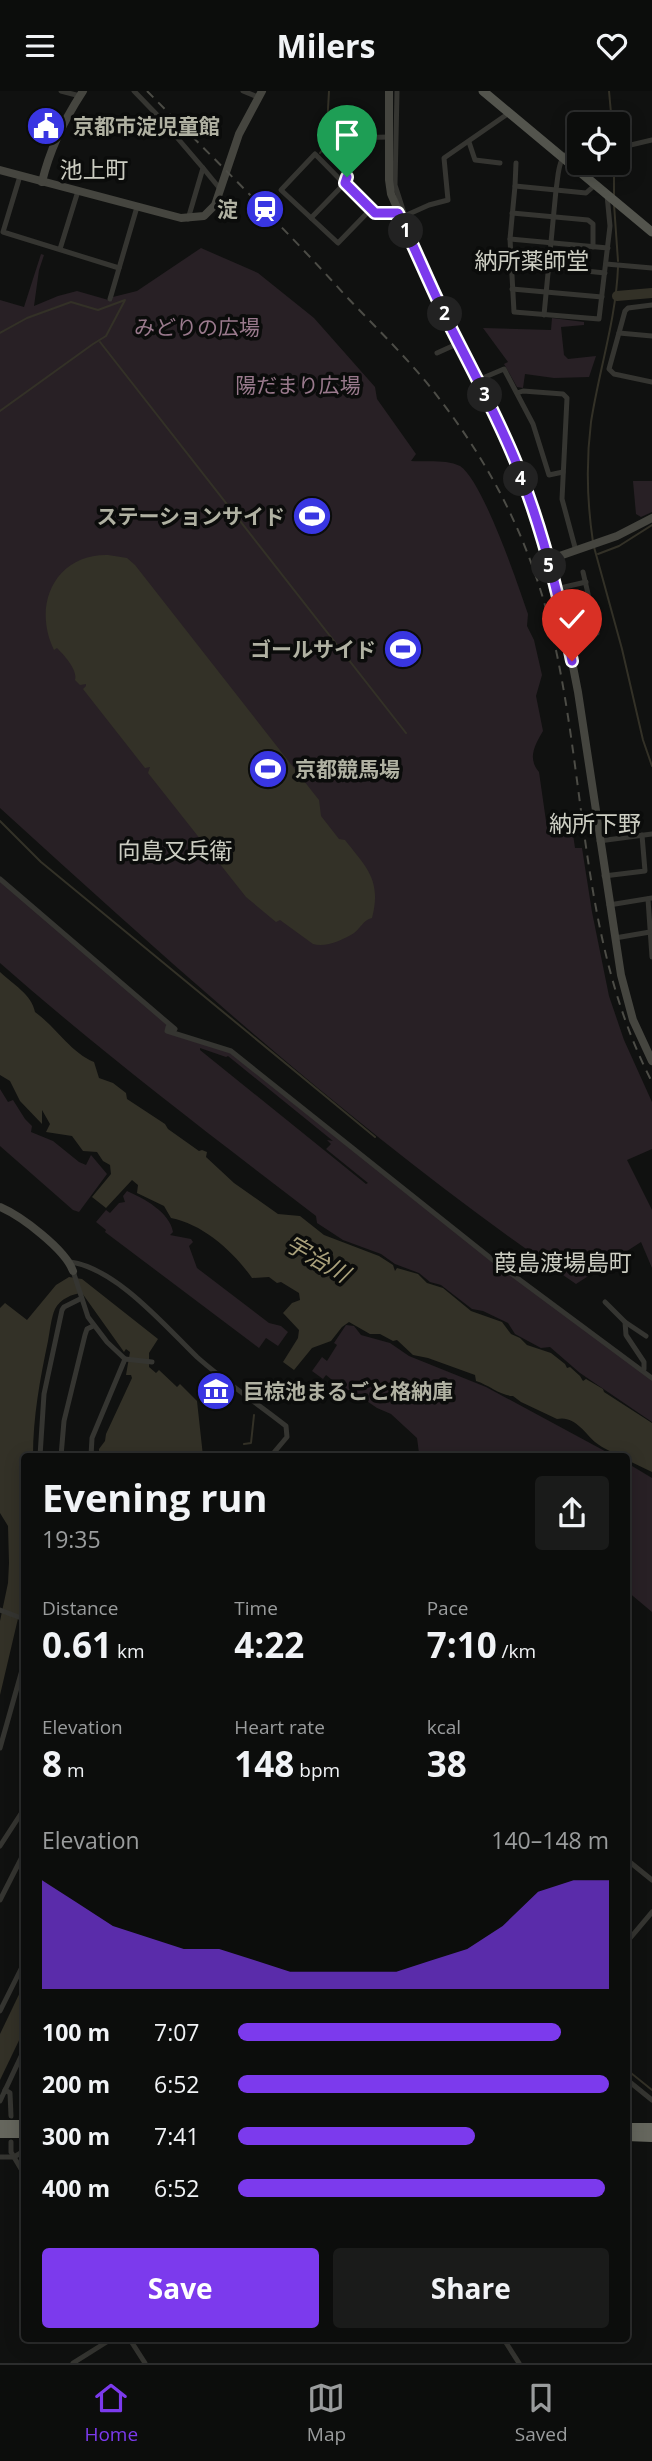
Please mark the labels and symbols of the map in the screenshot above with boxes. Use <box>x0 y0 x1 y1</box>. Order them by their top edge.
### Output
public building icon: 京都市淀児童館 <box>25 105 67 147</box>
pin <box>317 105 377 177</box>
place label: 京都市淀児童館 <box>73 112 220 140</box>
district label: 池上町 <box>60 153 129 185</box>
station icon: 淀 <box>244 188 286 230</box>
place label: 淀 <box>217 195 238 223</box>
pin: 1 <box>388 213 424 249</box>
district label: 納所薬師堂 <box>475 244 590 276</box>
pin: 2 <box>428 297 462 332</box>
park label: みどりの広場 <box>134 313 260 341</box>
park label: 陽だまり広場 <box>235 371 361 399</box>
pin: 3 <box>468 377 503 413</box>
pin: 4 <box>504 461 538 497</box>
sports icon: ステーションサイド <box>291 495 333 537</box>
place label: ステーションサイド <box>96 502 285 530</box>
pin: 5 <box>532 549 566 583</box>
pin <box>542 589 602 661</box>
sports icon: ゴールサイド <box>382 628 424 670</box>
place label: ゴールサイド <box>250 635 376 663</box>
sports icon: 京都競馬場 <box>247 748 289 790</box>
place label: 京都競馬場 <box>295 755 400 783</box>
district label: 納所下野 <box>549 807 641 839</box>
district label: 向島又兵衛 <box>118 834 233 866</box>
water label: 宇治川 <box>280 1227 358 1291</box>
district label: 葭島渡場島町 <box>494 1246 632 1278</box>
museum icon: 巨椋池まるごと格納庫 <box>195 1370 237 1412</box>
place label: 巨椋池まるごと格納庫 <box>243 1377 453 1405</box>

